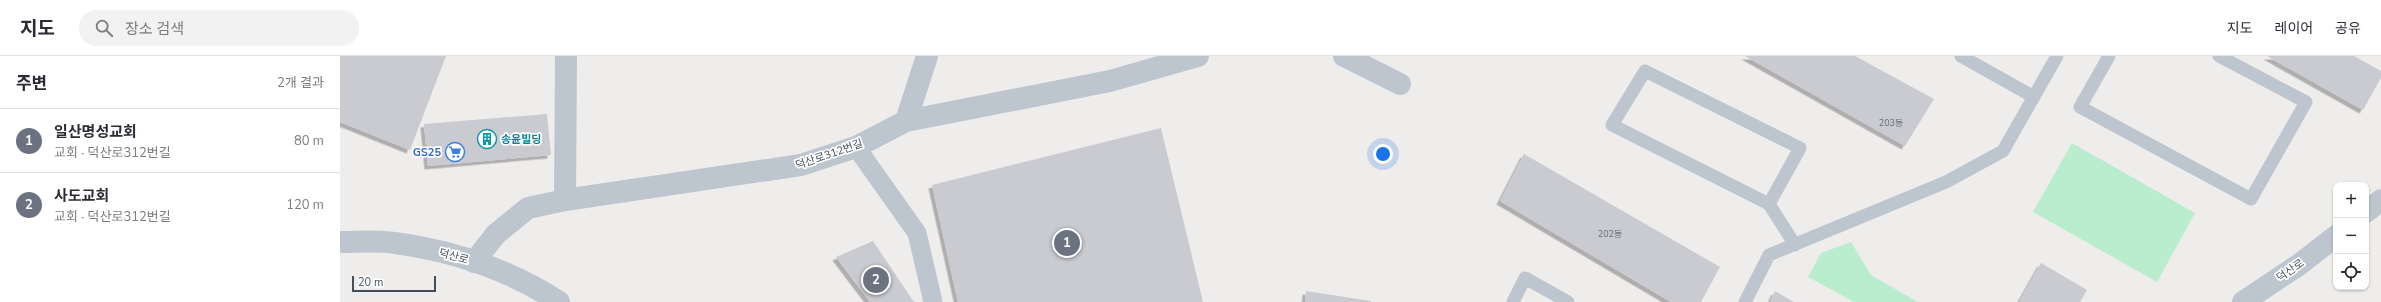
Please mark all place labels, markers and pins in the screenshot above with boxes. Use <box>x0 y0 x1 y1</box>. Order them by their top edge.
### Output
building icon: 송윤빌딩 <box>476 128 498 150</box>
place label: 송윤빌딩 <box>501 132 541 147</box>
supermarket icon: GS25 <box>444 141 466 163</box>
place label: GS25 <box>413 145 441 160</box>
pin: 1 <box>1054 228 1080 258</box>
pin: 2 <box>863 265 889 295</box>

